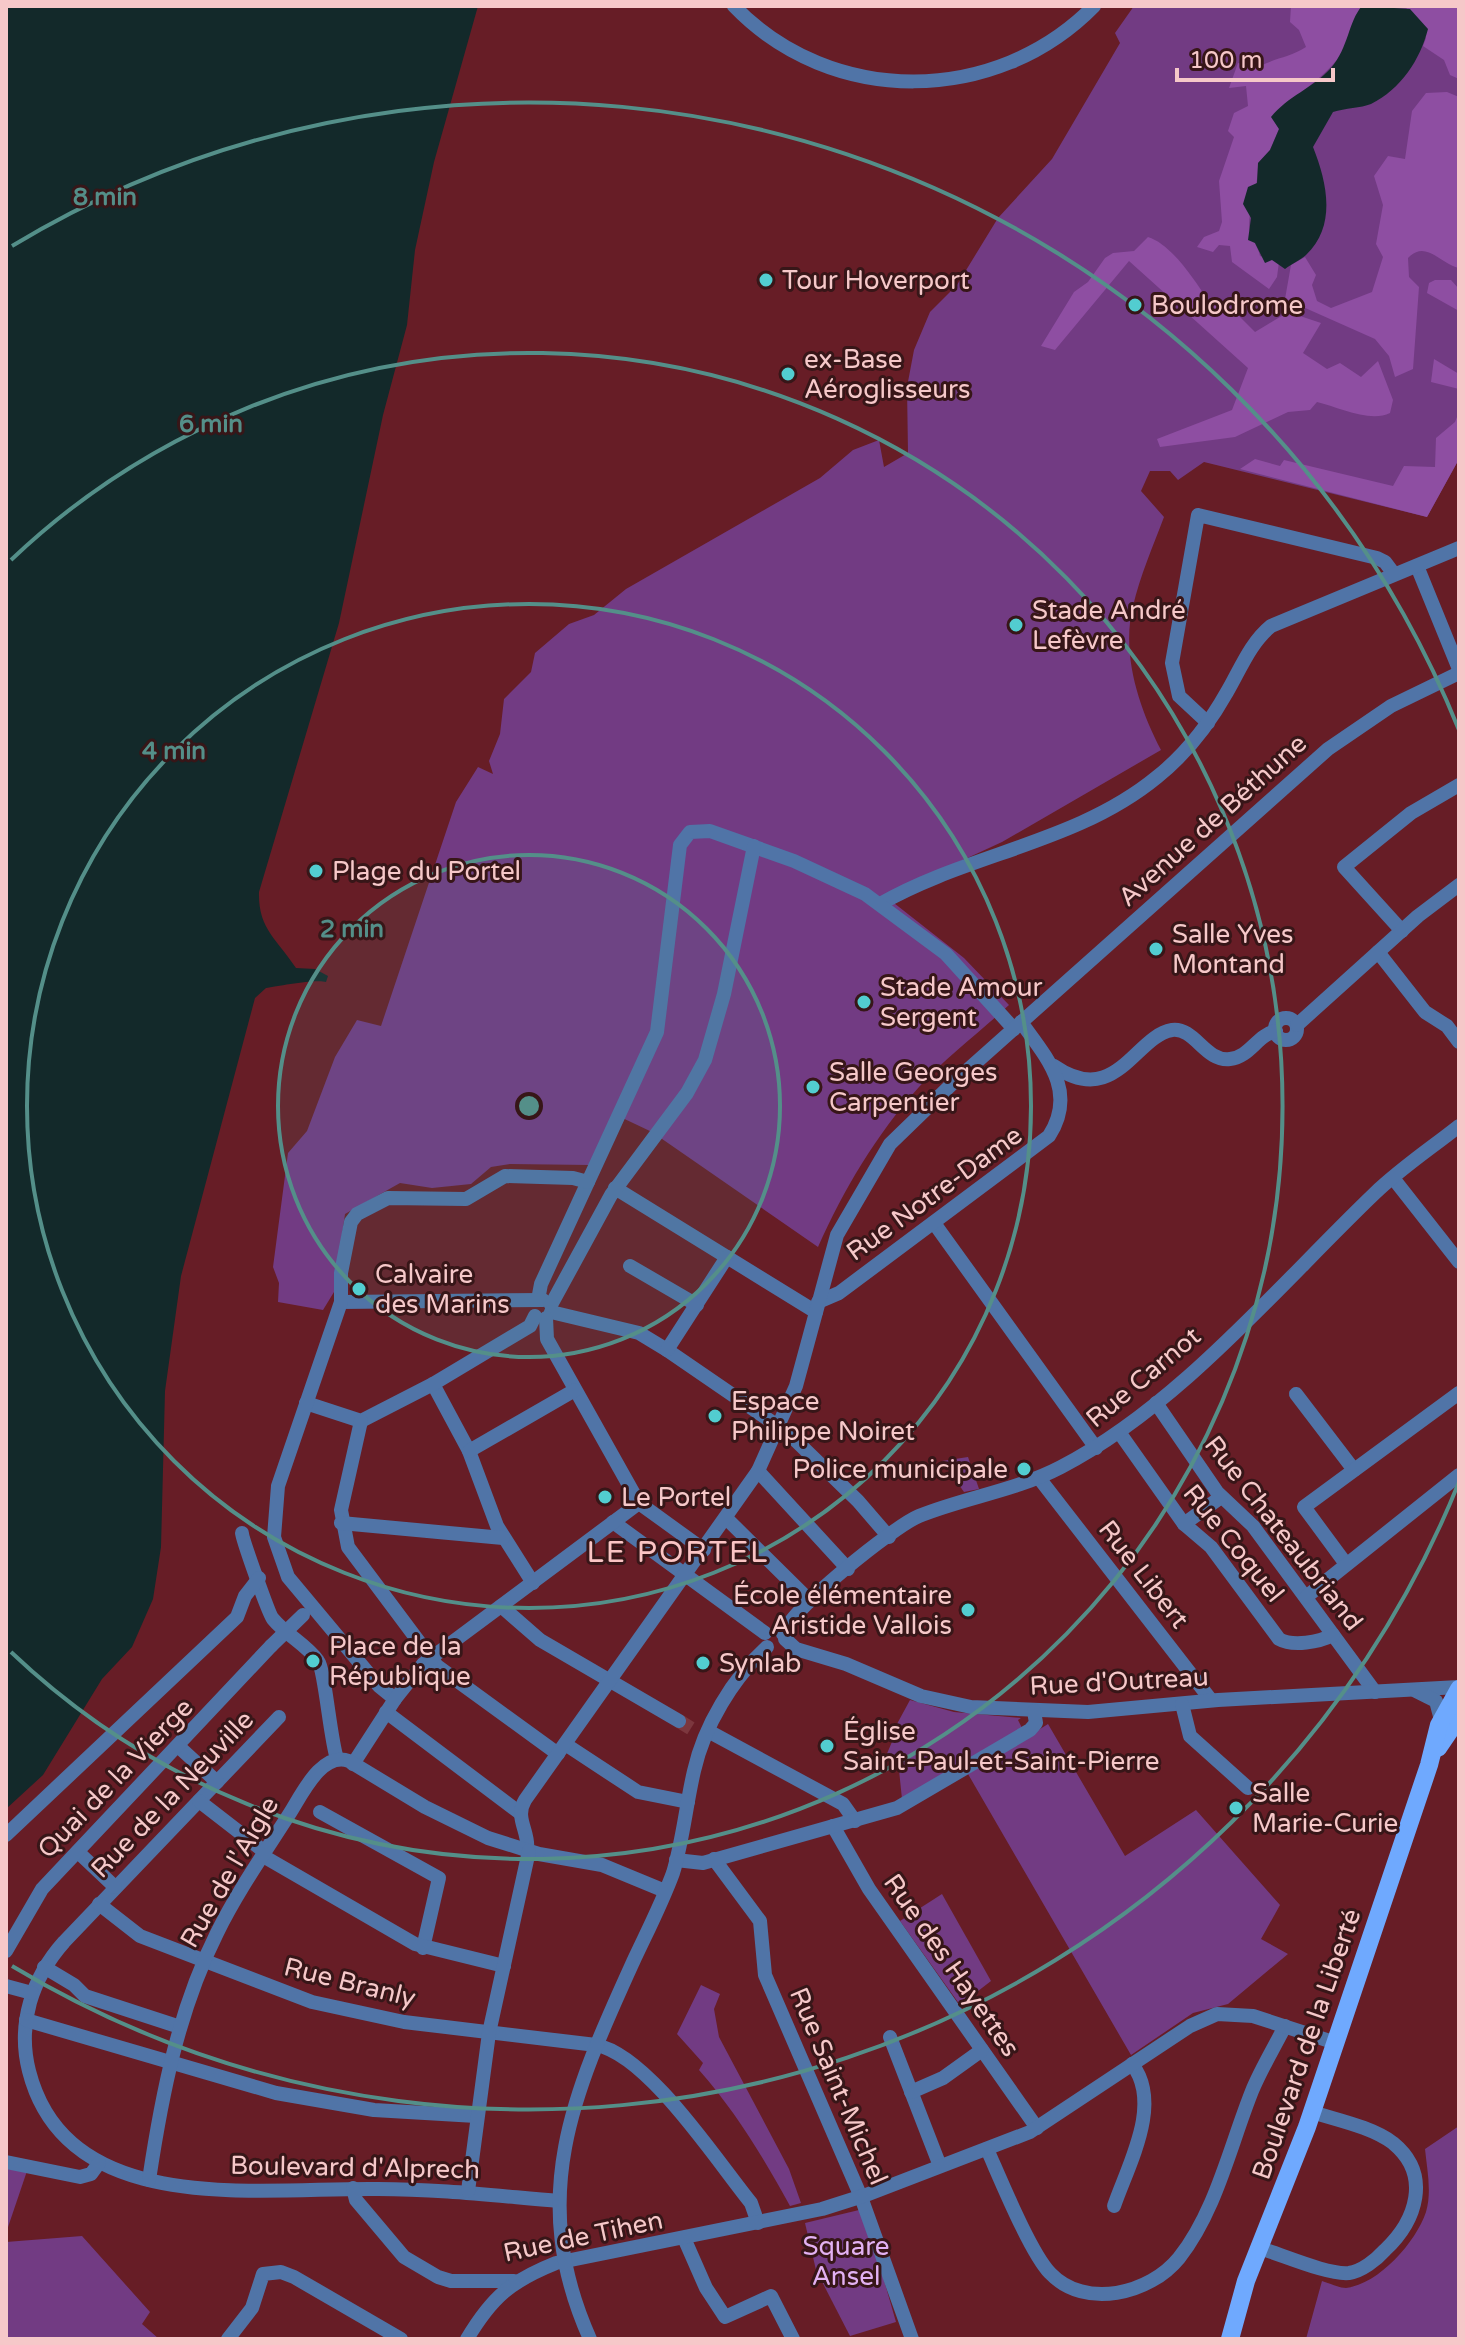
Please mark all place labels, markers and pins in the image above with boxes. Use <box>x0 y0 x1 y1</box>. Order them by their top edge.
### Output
place label: Tour Hoverport <box>782 265 970 296</box>
marker: Tour Hoverport <box>757 271 775 289</box>
place label: Boulodrome <box>1151 290 1303 321</box>
marker: Boulodrome <box>1126 296 1144 314</box>
place label: ex-Base Aéroglisseurs <box>804 344 970 405</box>
marker: ex-Base Aéroglisseurs <box>779 365 797 383</box>
place label: Stade André Lefèvre <box>1032 595 1186 656</box>
marker: Stade André Lefèvre <box>1007 616 1025 634</box>
place label: Plage du Portel <box>332 856 521 887</box>
marker: Plage du Portel <box>307 862 325 880</box>
place label: Salle Yves Montand <box>1172 919 1294 980</box>
marker: Salle Yves Montand <box>1147 940 1165 958</box>
place label: Stade Amour Sergent <box>880 972 1043 1033</box>
marker: Stade Amour Sergent <box>855 993 873 1011</box>
place label: Salle Georges Carpentier <box>829 1057 997 1118</box>
marker: Salle Georges Carpentier <box>804 1078 822 1096</box>
centre of rings <box>515 1092 543 1120</box>
place label: Calvaire des Marins <box>375 1259 510 1320</box>
marker: Calvaire des Marins <box>350 1280 368 1298</box>
place label: Espace Philippe Noiret <box>731 1386 915 1447</box>
marker: Espace Philippe Noiret <box>706 1407 724 1425</box>
place label: Police municipale <box>792 1454 1008 1485</box>
marker: Police municipale <box>1015 1460 1033 1478</box>
place label: Le Portel <box>621 1482 731 1513</box>
marker: Le Portel <box>596 1488 614 1506</box>
place label: École élémentaire Aristide Vallois <box>733 1580 952 1641</box>
marker: École élémentaire Aristide Vallois <box>959 1601 977 1619</box>
place label: Place de la République <box>329 1631 471 1692</box>
place label: Synlab <box>719 1648 801 1679</box>
marker: Place de la République <box>304 1652 322 1670</box>
marker: Synlab <box>694 1654 712 1672</box>
place label: Église Saint-Paul-et-Saint-Pierre <box>843 1716 1159 1777</box>
marker: Église Saint-Paul-et-Saint-Pierre <box>818 1737 836 1755</box>
place label: Salle Marie-Curie <box>1252 1778 1398 1839</box>
marker: Salle Marie-Curie <box>1227 1799 1245 1817</box>

